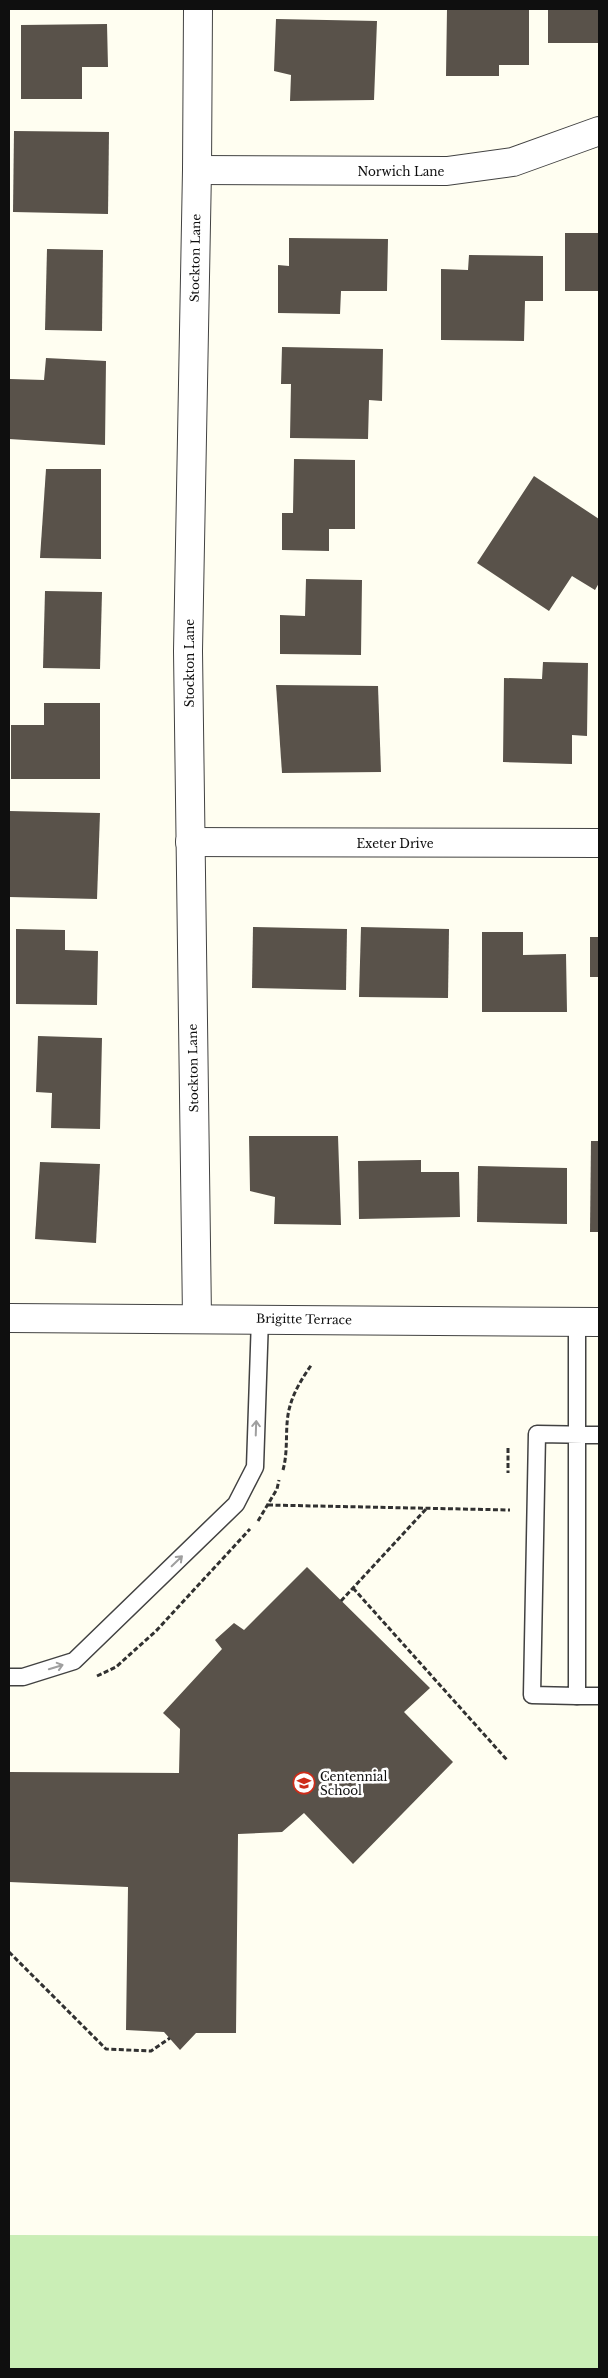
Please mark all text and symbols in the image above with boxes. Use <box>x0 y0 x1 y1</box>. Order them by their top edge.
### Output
street label: Norwich Lane <box>358 164 445 179</box>
street label: Stockton Lane <box>187 214 203 302</box>
street label: Stockton Lane <box>182 619 197 707</box>
street label: Exeter Drive <box>356 836 434 851</box>
street label: Stockton Lane <box>185 1024 201 1112</box>
street label: Brigitte Terrace <box>256 1311 352 1327</box>
one-way arrow <box>251 1420 261 1436</box>
one-way arrow <box>171 1555 183 1567</box>
one-way arrow <box>48 1661 64 1671</box>
place label: Centennial School <box>320 1769 387 1798</box>
school or university icon: Centennial School <box>292 1771 316 1795</box>

